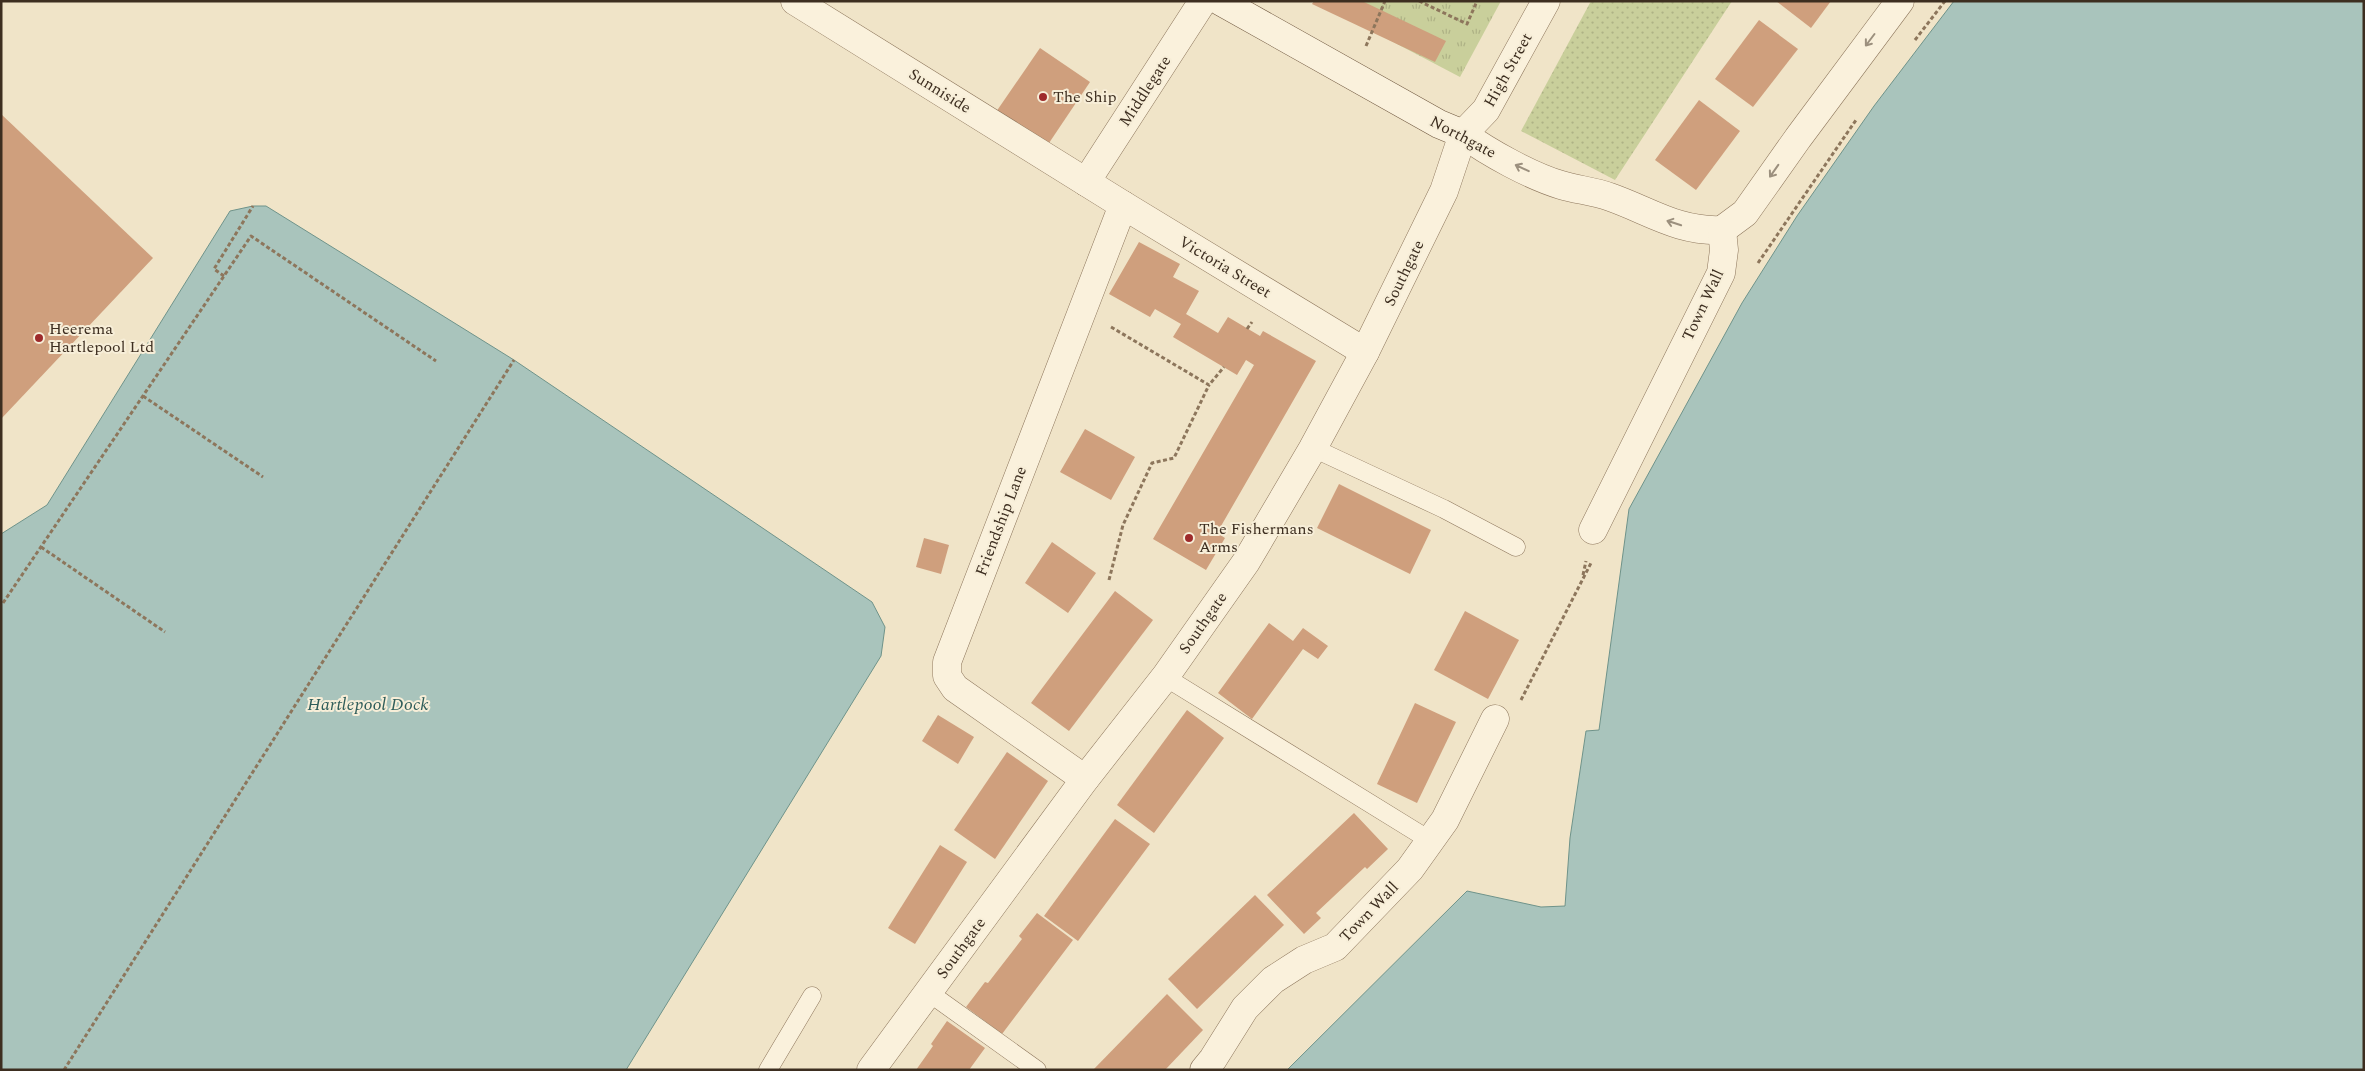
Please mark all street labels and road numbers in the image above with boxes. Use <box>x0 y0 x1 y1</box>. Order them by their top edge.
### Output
street label: High Street <box>1478 28 1538 112</box>
street label: Middlegate <box>1113 51 1177 131</box>
street label: Sunniside <box>904 62 976 120</box>
street label: Northgate <box>1425 109 1501 165</box>
street label: Victoria Street <box>1174 230 1276 304</box>
street label: Southgate <box>1378 236 1430 310</box>
street label: Town Wall <box>1676 265 1730 345</box>
street label: Friendship Lane <box>969 463 1033 579</box>
street label: Southgate <box>1173 587 1233 659</box>
street label: Town Wall <box>1334 876 1404 948</box>
street label: Southgate <box>930 912 992 984</box>

